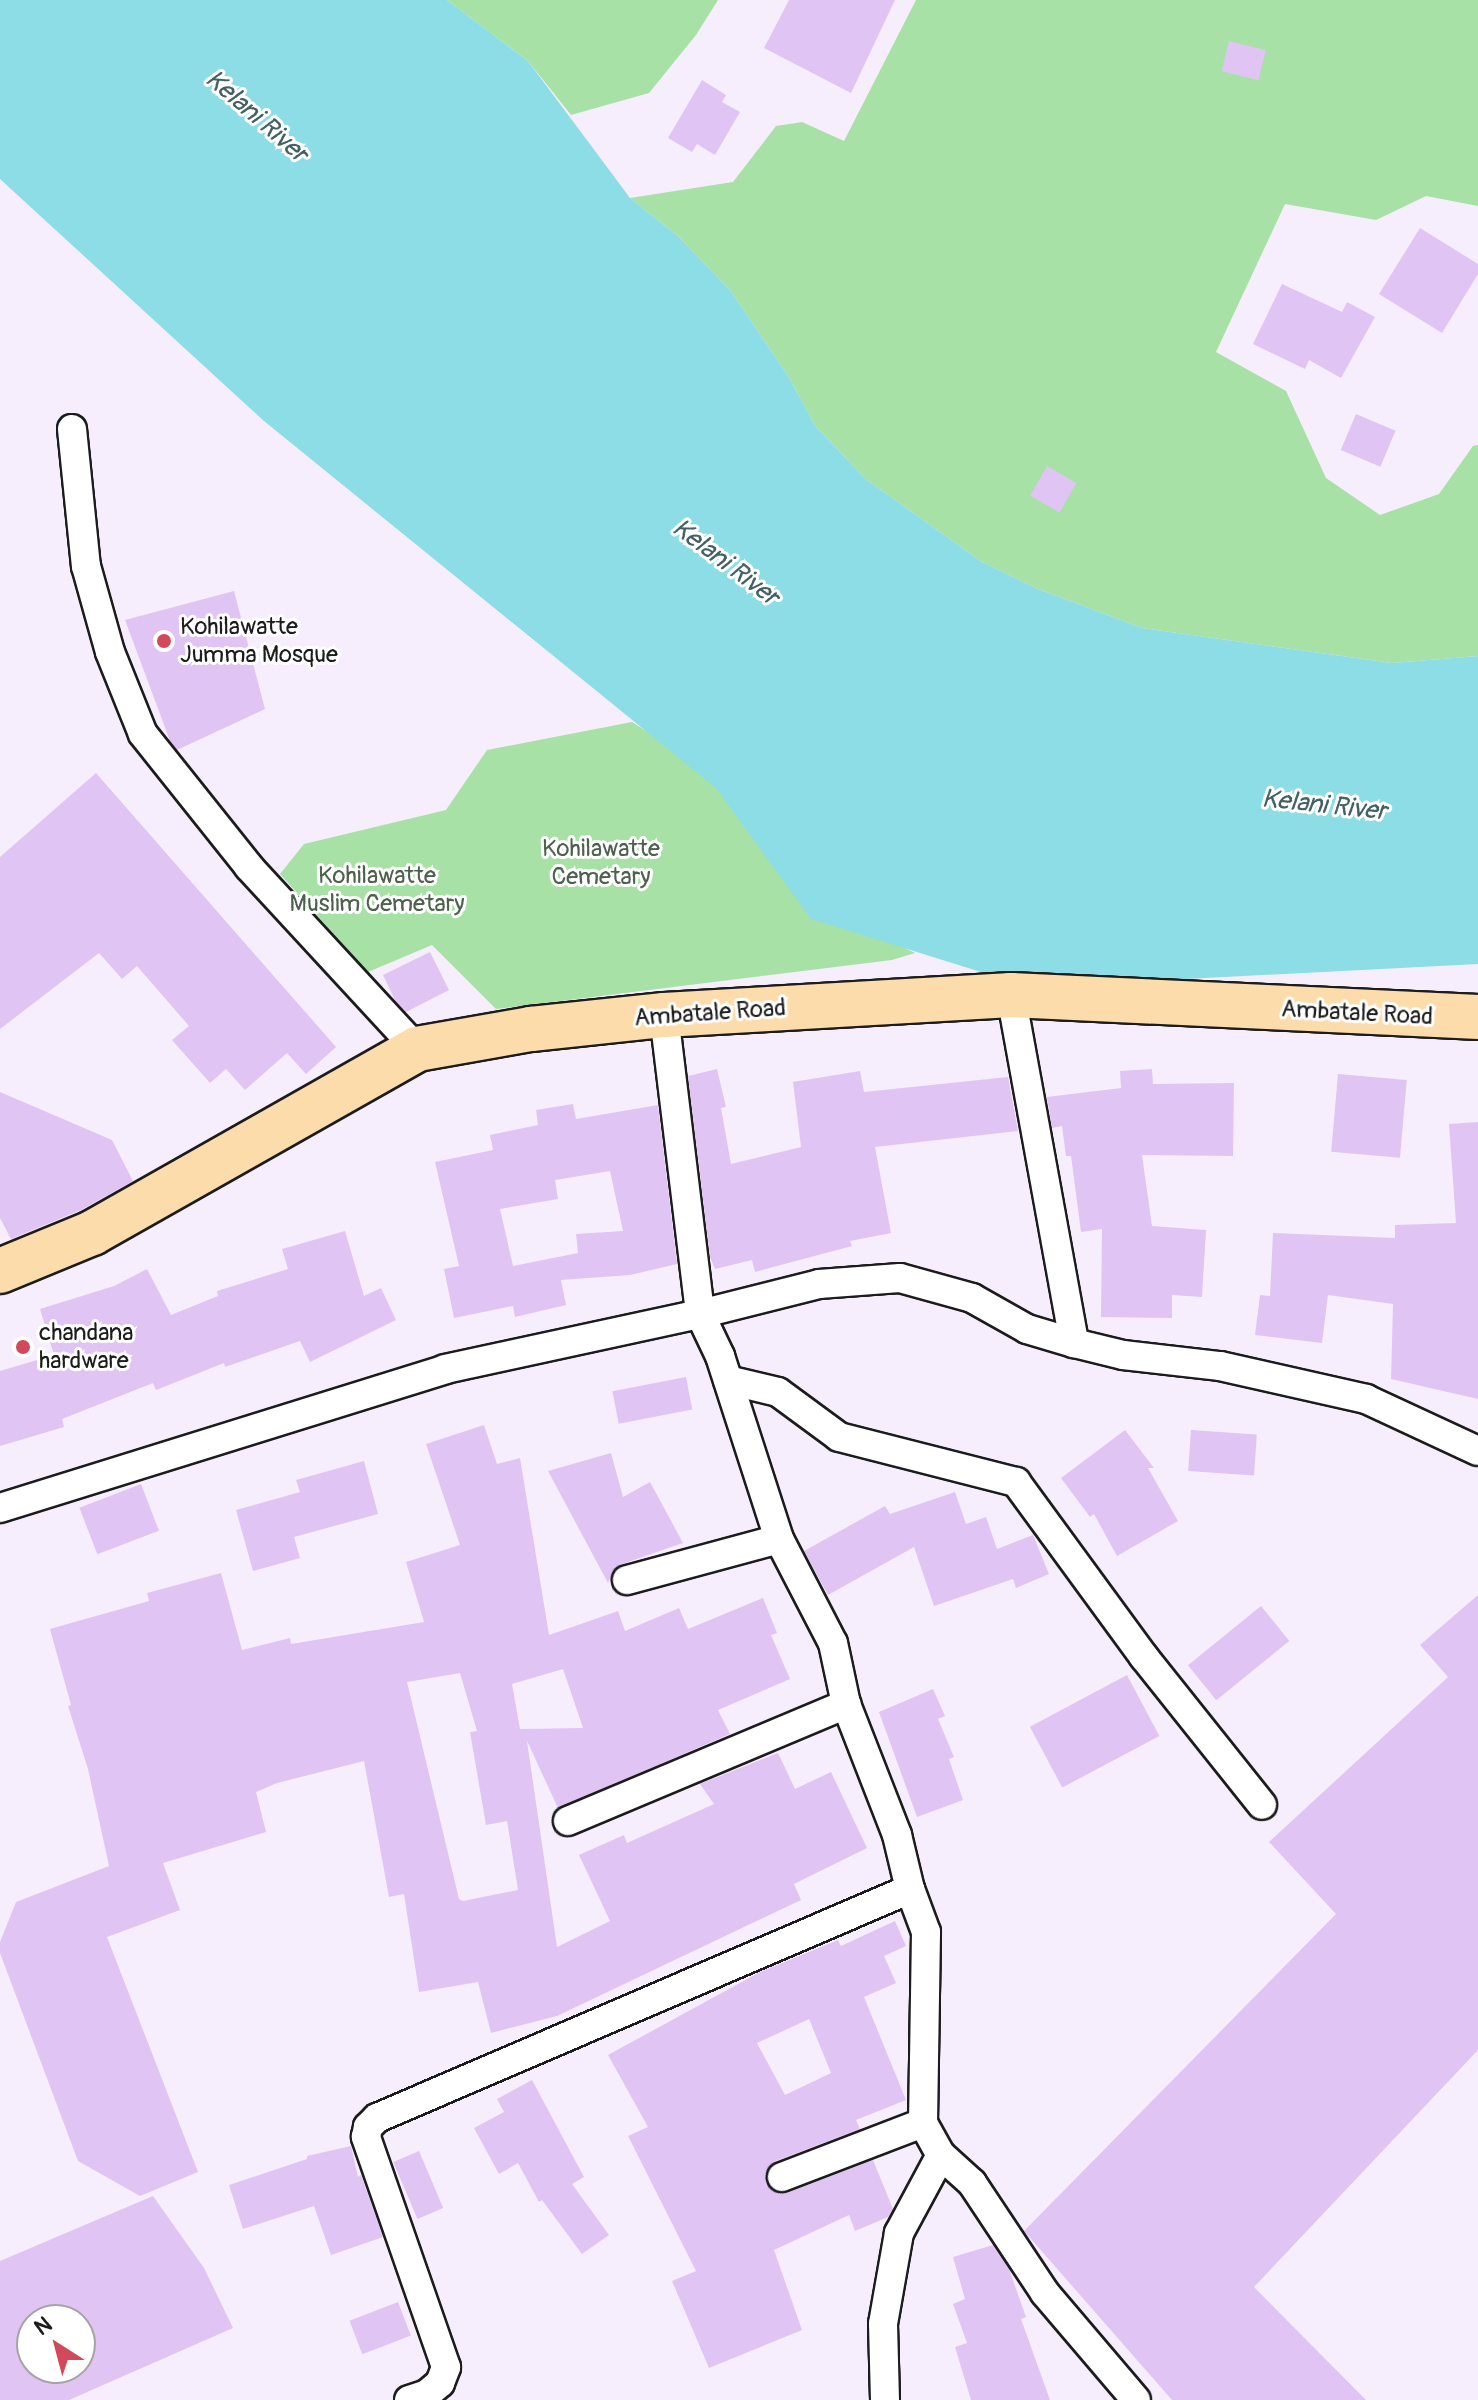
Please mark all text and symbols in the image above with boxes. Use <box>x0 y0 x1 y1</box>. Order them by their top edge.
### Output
water label: Kelani River <box>199 64 313 170</box>
water label: Kelani River <box>666 513 784 613</box>
place label: Kohilawatte Jumma Mosque <box>180 613 338 669</box>
marker: Kohilawatte Jumma Mosque <box>155 632 173 650</box>
water label: Kelani River <box>1260 784 1388 828</box>
park label: Kohilawatte Cemetary <box>542 835 660 891</box>
park label: Kohilawatte Muslim Cemetary <box>289 862 465 918</box>
street label: Ambatale Road <box>633 993 787 1033</box>
street label: Ambatale Road <box>1280 995 1434 1031</box>
place label: chandana hardware <box>39 1319 133 1375</box>
marker: chandana hardware <box>14 1338 32 1356</box>
north arrow <box>16 2304 96 2384</box>
text: N <box>29 2311 57 2342</box>

